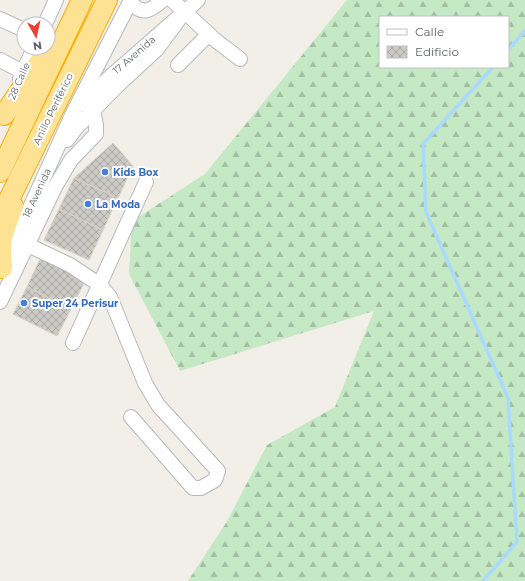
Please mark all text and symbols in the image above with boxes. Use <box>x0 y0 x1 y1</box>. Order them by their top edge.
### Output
north arrow <box>16 16 56 56</box>
legend <box>379 16 509 68</box>
text: Calle <box>415 24 444 39</box>
street label: 17 Avenida <box>110 33 158 77</box>
text: N <box>32 38 43 53</box>
text: Edificio <box>415 44 459 59</box>
street label: 28 Calle <box>5 61 33 101</box>
street label: Anillo Periférico <box>30 71 76 147</box>
street label: 18 Avenida <box>20 166 54 220</box>
place label: Kids Box <box>113 166 159 179</box>
marker: Kids Box <box>100 167 110 177</box>
place label: La Moda <box>96 198 140 211</box>
marker: La Moda <box>83 199 93 209</box>
place label: Super 24 Perisur <box>32 297 119 310</box>
marker: Super 24 Perisur <box>19 298 29 308</box>

